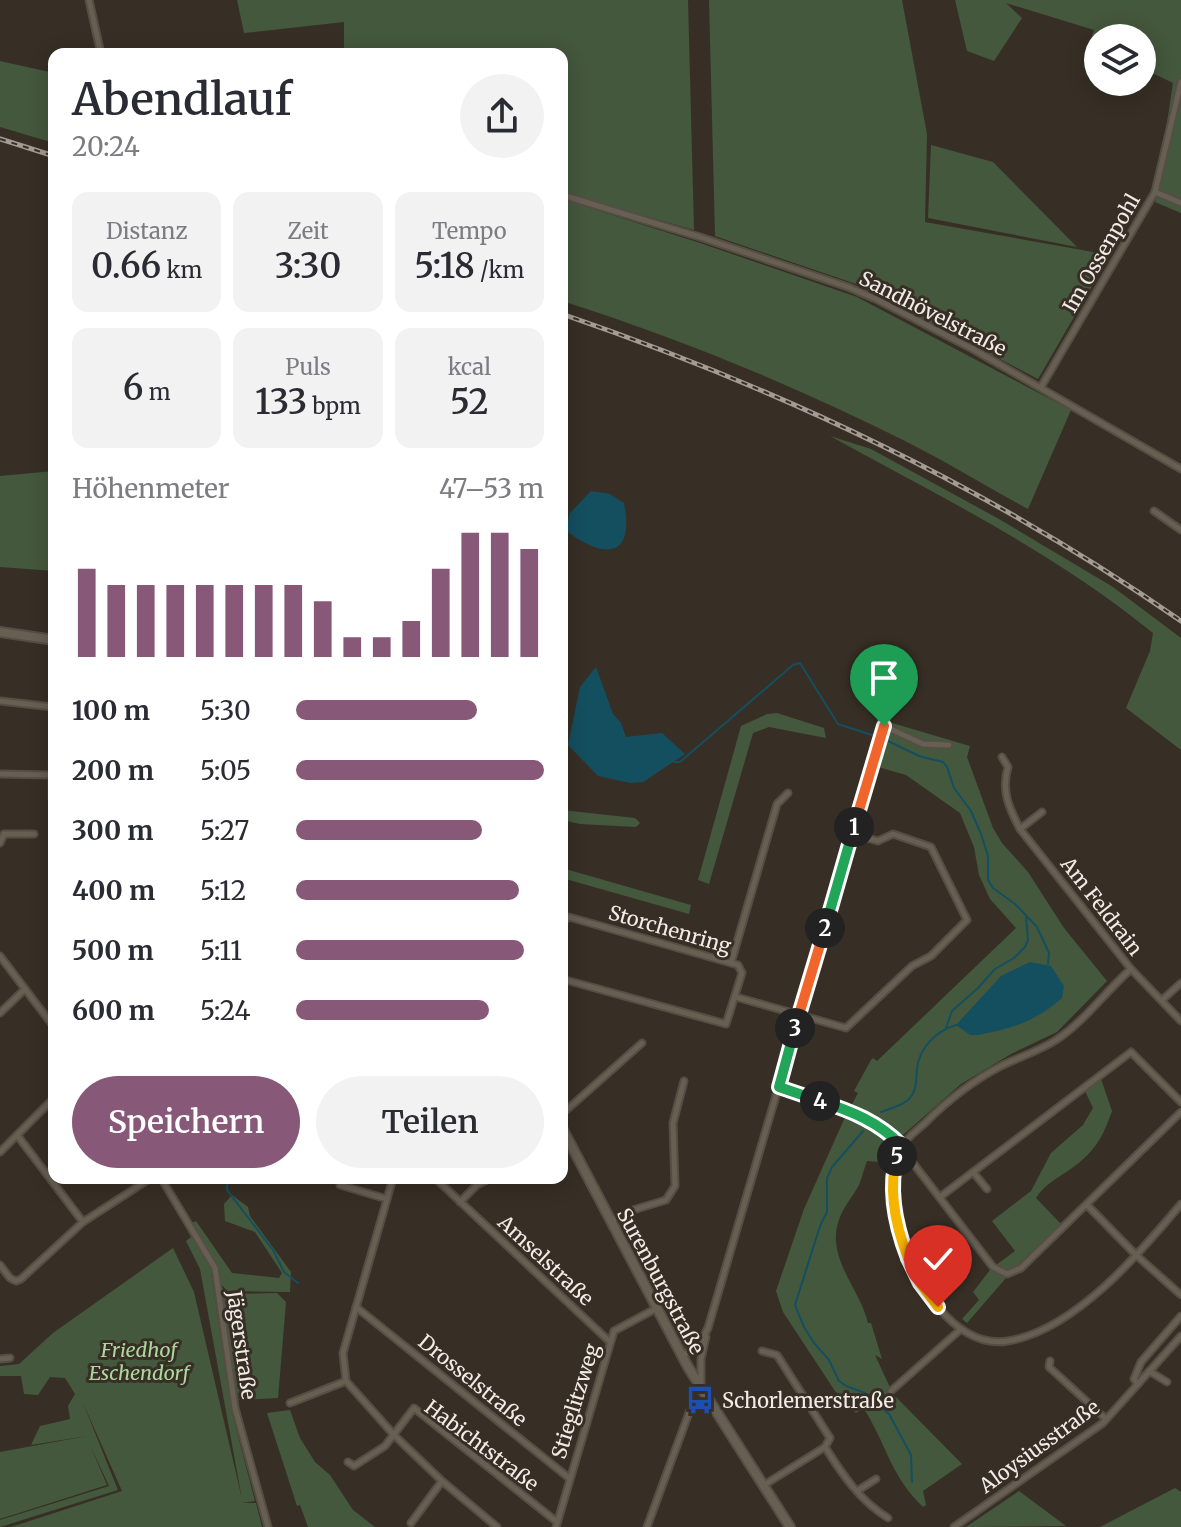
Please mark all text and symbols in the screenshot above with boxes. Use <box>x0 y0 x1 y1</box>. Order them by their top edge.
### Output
map controls <box>1084 24 1156 96</box>
button: layers <box>1084 24 1156 96</box>
text: Abendlauf <box>72 72 292 127</box>
button: share <box>460 74 544 158</box>
text: 20:24 <box>72 130 140 163</box>
street label: Im Ossenpohl <box>1057 189 1145 317</box>
text: Distanz <box>106 217 187 245</box>
text: Zeit <box>287 217 329 245</box>
text: Tempo <box>432 217 507 245</box>
text: 0.66 <box>91 245 161 287</box>
text: 3:30 <box>275 245 341 287</box>
text: 5:18 <box>414 245 475 287</box>
text: km <box>161 256 202 284</box>
text: /km <box>475 256 524 284</box>
street label: Sandhövelstraße <box>855 265 1011 361</box>
text: Puls <box>285 353 331 381</box>
text: kcal <box>448 353 491 381</box>
text: 6 <box>123 367 143 409</box>
text: m <box>143 378 171 406</box>
text: 133 <box>255 381 307 423</box>
text: 52 <box>450 381 489 423</box>
text: bpm <box>307 392 361 420</box>
text: Höhenmeter <box>72 472 230 505</box>
text: 47–53 m <box>439 472 544 505</box>
pin <box>850 644 918 726</box>
icon: arrive <box>862 656 906 700</box>
text: 100 m <box>72 694 150 727</box>
text: 5:30 <box>200 694 251 727</box>
text: 200 m <box>72 754 154 787</box>
text: 5:05 <box>200 754 251 787</box>
pin: 1 <box>834 807 874 847</box>
text: 1 <box>849 813 859 841</box>
text: 300 m <box>72 814 153 847</box>
text: 5:27 <box>200 814 249 847</box>
street label: Am Feldrain <box>1055 851 1148 960</box>
text: 400 m <box>72 874 155 907</box>
text: 5:12 <box>200 874 246 907</box>
street label: Storchenring <box>606 900 734 958</box>
pin: 2 <box>805 908 845 948</box>
text: 2 <box>819 914 831 942</box>
text: 500 m <box>72 934 154 967</box>
text: 5:11 <box>200 934 242 967</box>
text: 600 m <box>72 994 155 1027</box>
text: 5:24 <box>200 994 251 1027</box>
pin: 3 <box>775 1008 815 1048</box>
text: 3 <box>789 1014 801 1042</box>
button: Speichern <box>72 1076 300 1168</box>
button: Teilen <box>316 1076 544 1168</box>
pin: 4 <box>800 1081 840 1121</box>
text: 4 <box>813 1087 827 1115</box>
pin: 5 <box>877 1136 917 1176</box>
text: 5 <box>891 1142 903 1170</box>
street label: Surenburgstraße <box>612 1204 710 1358</box>
street label: Amselstraße <box>492 1209 599 1311</box>
pin <box>904 1225 972 1307</box>
icon: check <box>916 1237 960 1281</box>
street label: Jägerstraße <box>222 1288 262 1401</box>
street label: Drosselstraße <box>414 1329 532 1431</box>
park label: Friedhof Eschendorf <box>89 1337 192 1385</box>
street label: Stieglitzweg <box>546 1340 604 1462</box>
bus stop icon: Schorlemerstraße <box>685 1385 715 1415</box>
place label: Schorlemerstraße <box>722 1388 894 1413</box>
street label: Habichtstraße <box>420 1394 544 1496</box>
street label: Aloysiusstraße <box>973 1394 1104 1499</box>

